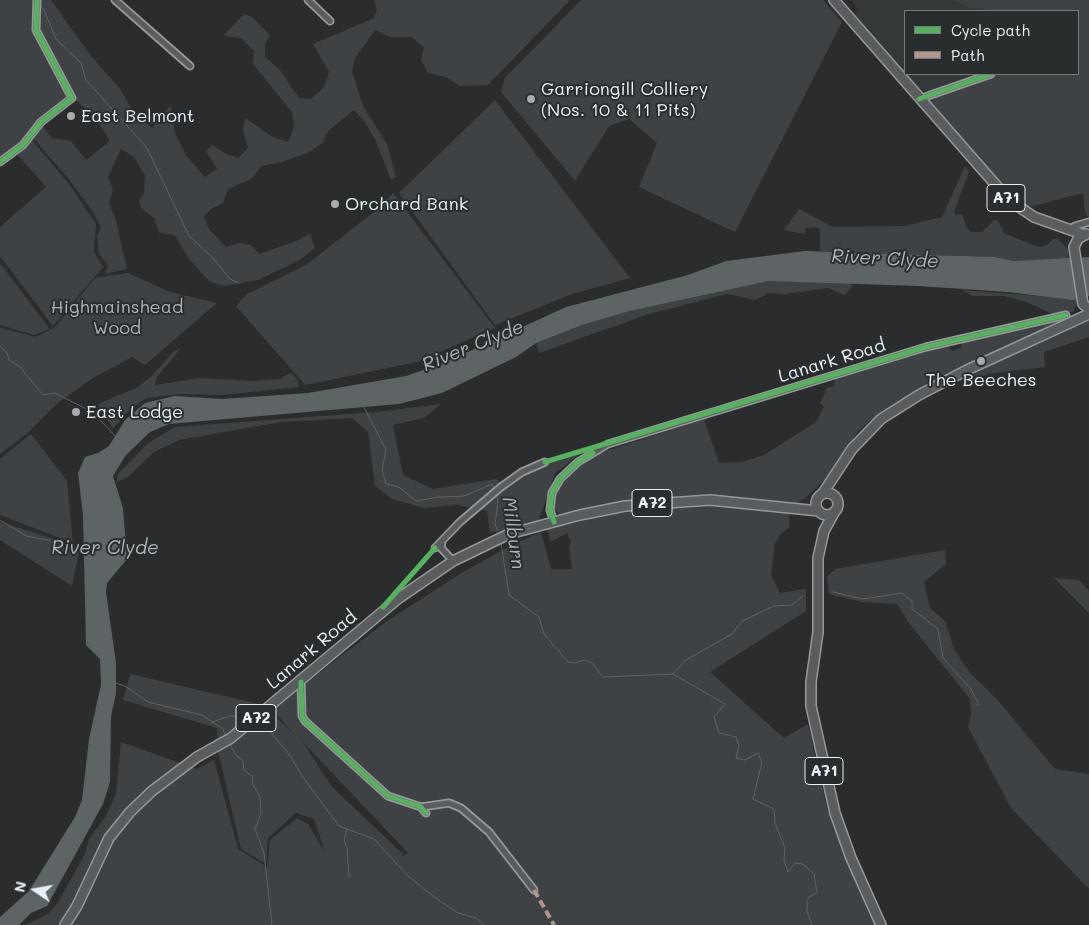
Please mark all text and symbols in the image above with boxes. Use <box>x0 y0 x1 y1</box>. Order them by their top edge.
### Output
legend <box>904 10 1079 75</box>
text: Cycle path <box>951 20 1030 40</box>
text: Path <box>951 45 985 65</box>
place label: Garriongill Colliery (Nos. 10 & 11 Pits) <box>541 78 708 120</box>
marker: Garriongill Colliery (Nos. 10 & 11 Pits) <box>525 93 537 105</box>
place label: East Belmont <box>81 105 195 127</box>
marker: East Belmont <box>65 110 77 122</box>
road number: A71 <box>987 184 1025 212</box>
place label: Orchard Bank <box>345 193 468 215</box>
marker: Orchard Bank <box>329 198 341 210</box>
water label: River Clyde <box>831 245 939 273</box>
park label: Highmainshead Wood <box>51 296 183 338</box>
water label: River Clyde <box>419 315 527 377</box>
street label: Lanark Road <box>776 334 888 388</box>
marker: The Beeches <box>975 355 987 367</box>
place label: The Beeches <box>925 369 1037 391</box>
place label: East Lodge <box>86 401 183 423</box>
marker: East Lodge <box>70 406 82 418</box>
road number: A72 <box>632 489 672 516</box>
water label: Millburn <box>497 495 529 571</box>
water label: River Clyde <box>51 537 159 559</box>
street label: Lanark Road <box>263 606 361 694</box>
road number: A72 <box>236 704 276 731</box>
road number: A71 <box>805 758 843 784</box>
north arrow <box>10 865 60 915</box>
text: N <box>9 880 30 894</box>

